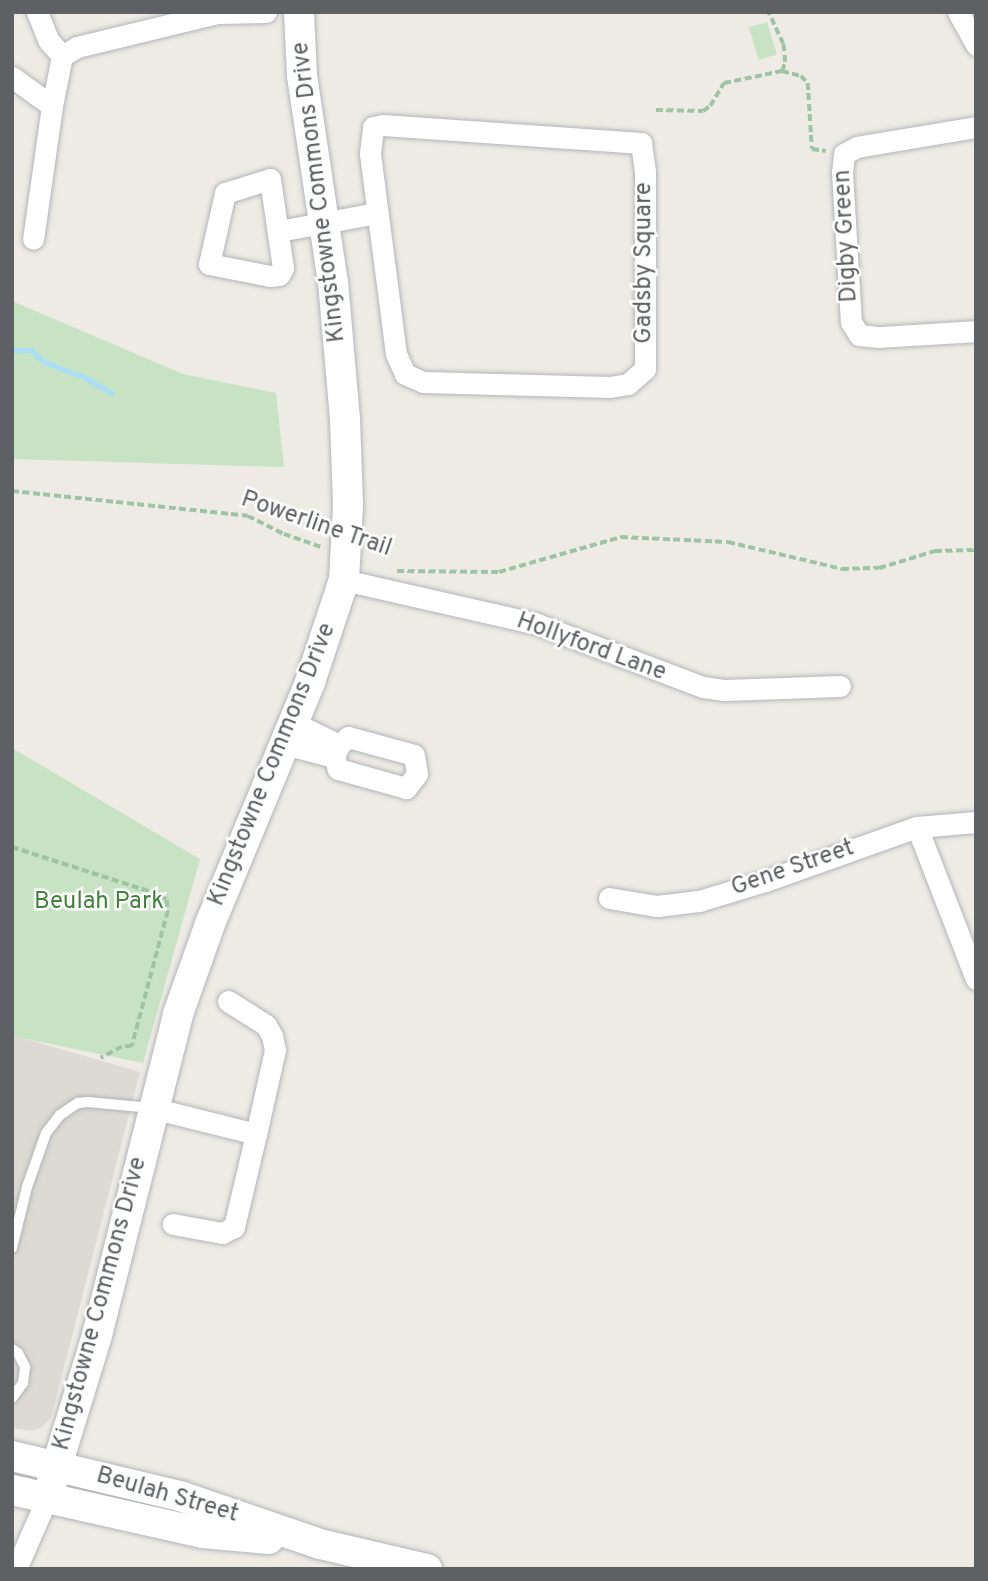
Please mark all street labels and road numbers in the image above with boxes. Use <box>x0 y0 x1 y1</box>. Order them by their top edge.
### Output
street label: Kingstowne Commons Drive <box>287 40 353 344</box>
street label: Digby Green <box>829 169 865 303</box>
street label: Gadsby Square <box>631 182 659 344</box>
street label: Powerline Trail <box>237 486 395 564</box>
street label: Hollyford Lane <box>512 608 670 688</box>
street label: Kingstowne Commons Drive <box>203 619 343 911</box>
street label: Gene Street <box>728 835 858 903</box>
street label: Kingstowne Commons Drive <box>48 1154 154 1454</box>
street label: Beulah Street <box>93 1462 241 1530</box>

